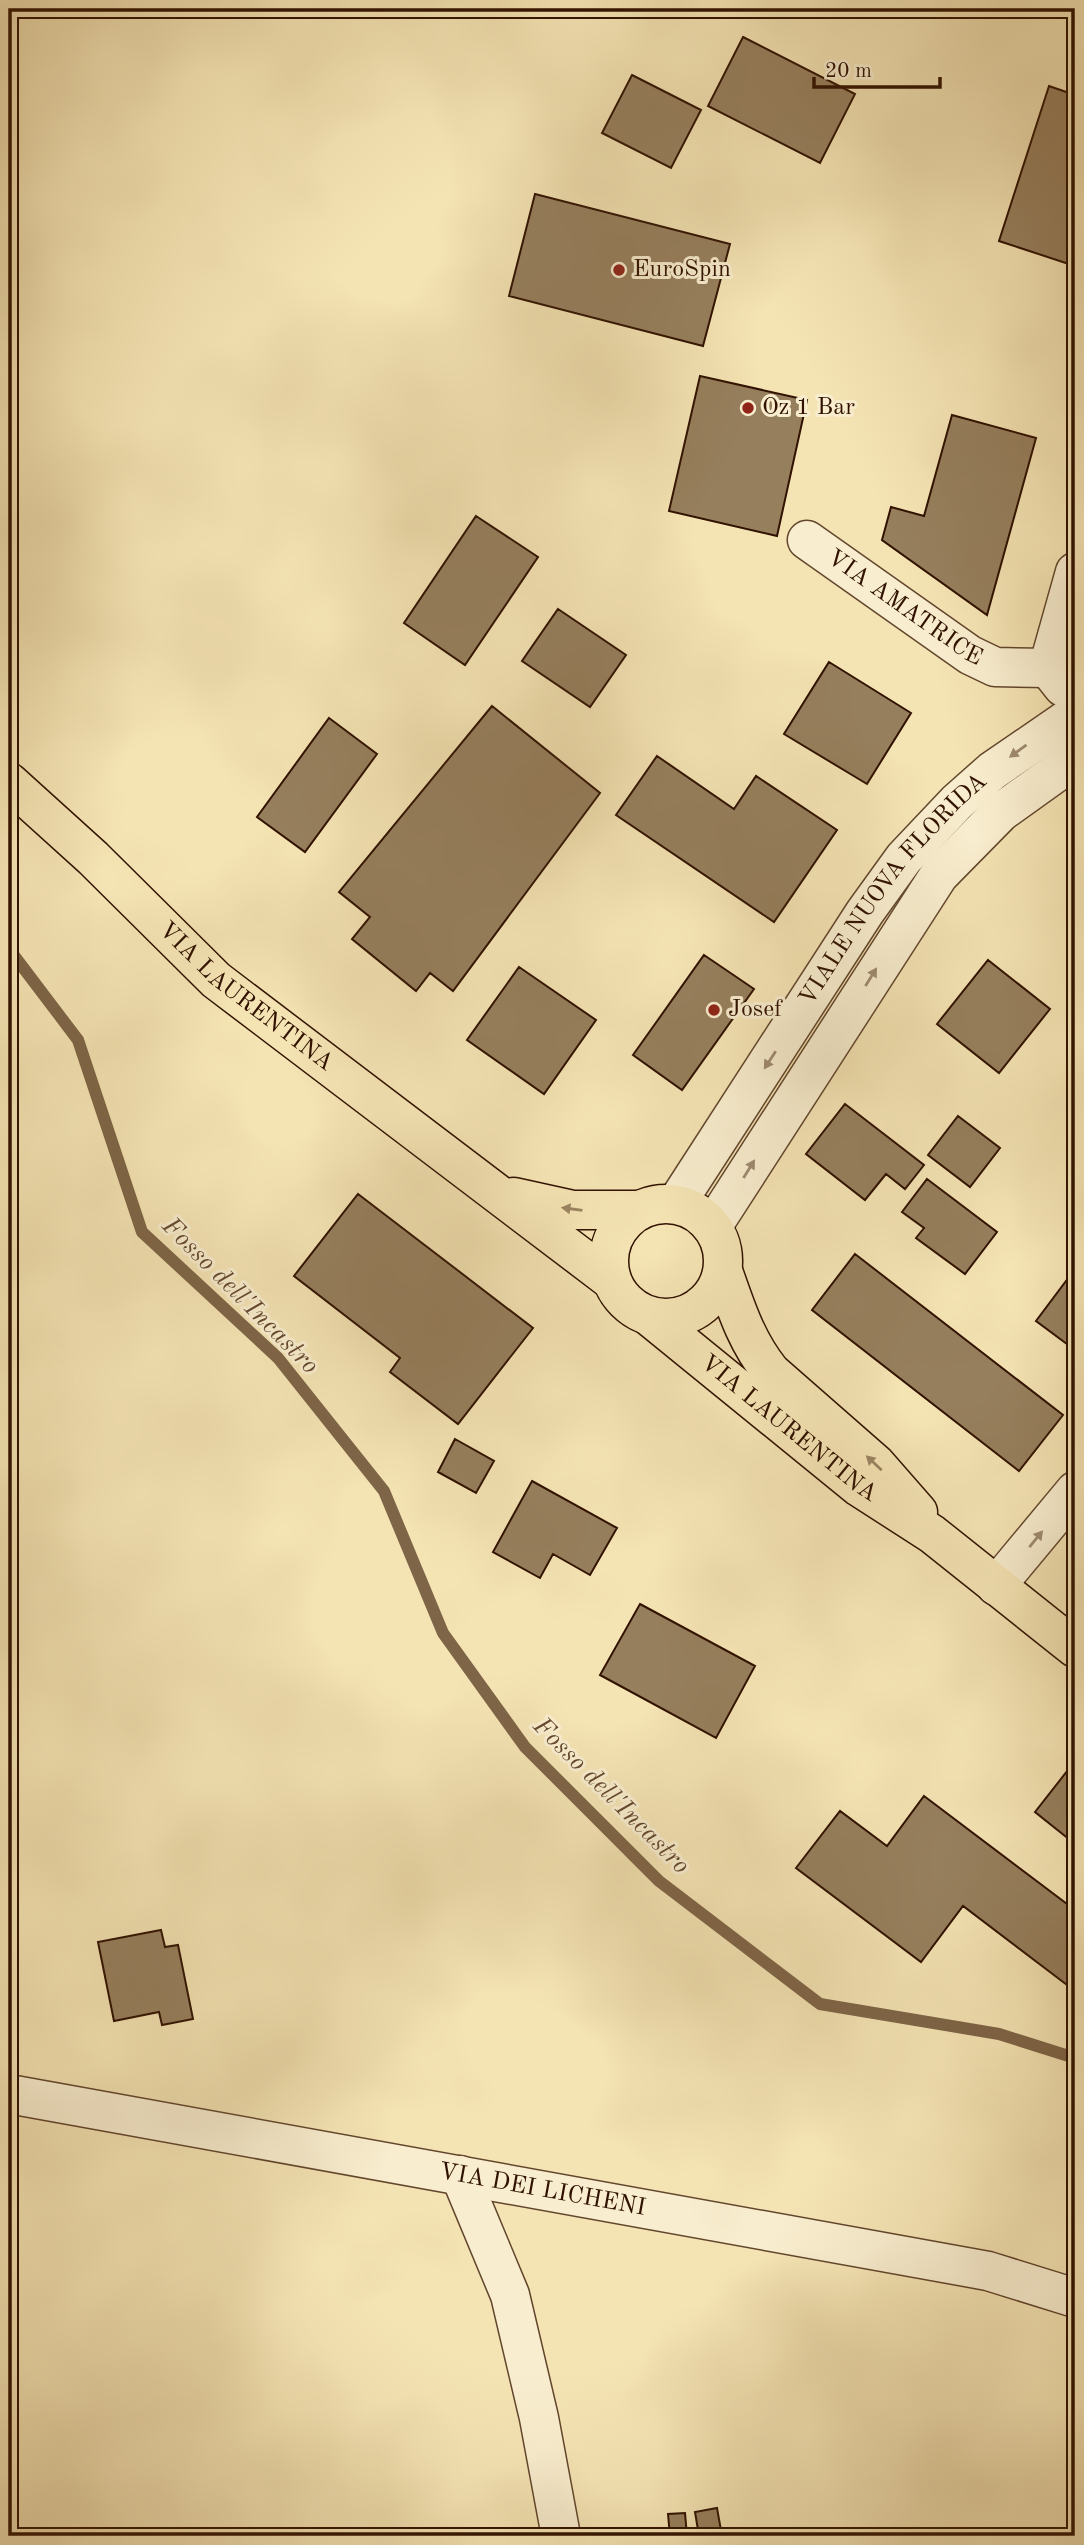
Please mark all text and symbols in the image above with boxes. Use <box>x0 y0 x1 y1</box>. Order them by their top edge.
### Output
scale bar <box>814 46 940 90</box>
text: 20 m <box>825 61 872 82</box>
place label: EuroSpin <box>633 258 731 282</box>
marker: EuroSpin <box>611 262 627 278</box>
place label: Oz 1 Bar <box>762 396 855 420</box>
marker: Oz 1 Bar <box>740 400 756 416</box>
street label: VIA AMATRICE <box>822 546 986 671</box>
one-way arrow <box>1009 744 1027 758</box>
street label: VIALE NUOVA FLORIDA <box>796 769 992 1010</box>
street label: VIA LAURENTINA <box>153 918 337 1076</box>
one-way arrow <box>864 968 877 987</box>
place label: Josef <box>728 998 783 1022</box>
marker: Josef <box>706 1002 722 1018</box>
one-way arrow <box>763 1050 776 1069</box>
one-way arrow <box>742 1160 755 1179</box>
one-way arrow <box>560 1204 582 1215</box>
water label: Fosso dell'Incastro <box>156 1212 323 1379</box>
street label: VIA LAURENTINA <box>695 1351 881 1507</box>
one-way arrow <box>866 1455 883 1471</box>
one-way arrow <box>1028 1530 1043 1547</box>
water label: Fosso dell'Incastro <box>527 1712 694 1879</box>
street label: VIA DEI LICHENI <box>437 2160 648 2221</box>

